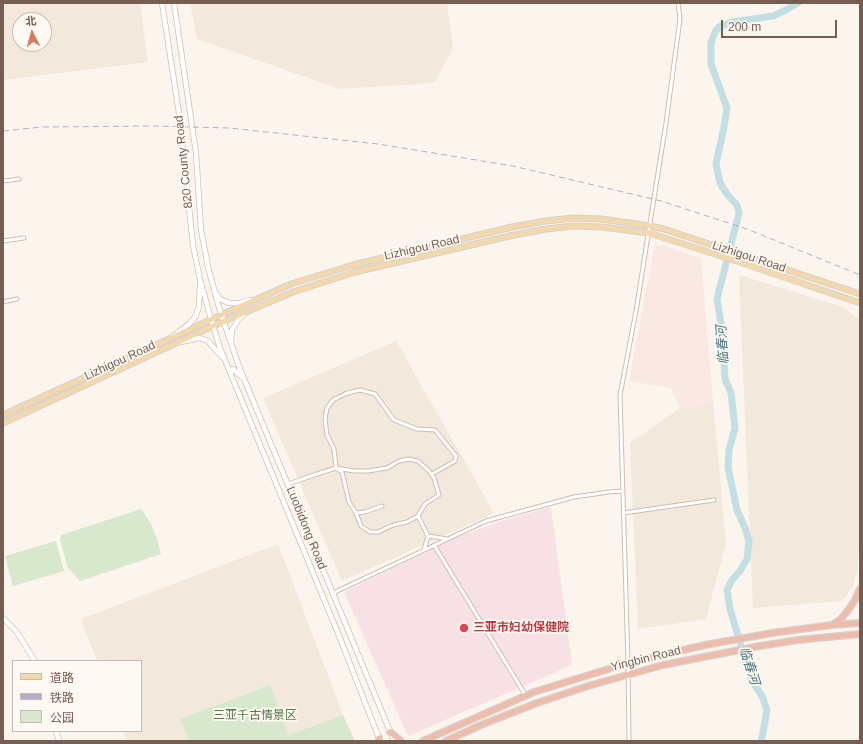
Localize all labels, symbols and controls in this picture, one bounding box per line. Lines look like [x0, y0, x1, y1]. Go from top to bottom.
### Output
north arrow [12, 12, 52, 52]
scale bar [723, 12, 839, 38]
text: 北 [25, 15, 37, 28]
text: 200 m [728, 20, 761, 34]
street label: 820 County Road [172, 115, 196, 209]
street label: Lizhigou Road [383, 232, 461, 264]
street label: Lizhigou Road [710, 238, 788, 276]
water label: 临春河 [714, 325, 732, 365]
street label: Lizhigou Road [82, 338, 158, 384]
street label: Luobidong Road [283, 484, 329, 572]
place label: 三亚市妇幼保健院 [473, 621, 569, 635]
marker: 三亚市妇幼保健院 [458, 622, 470, 634]
street label: Yingbin Road [610, 643, 682, 675]
water label: 临春河 [736, 645, 762, 687]
legend [12, 660, 142, 732]
text: 道路 [50, 671, 74, 685]
text: 铁路 [50, 691, 74, 705]
park label: 三亚千古情景区 [213, 709, 297, 723]
text: 公园 [50, 711, 74, 725]

